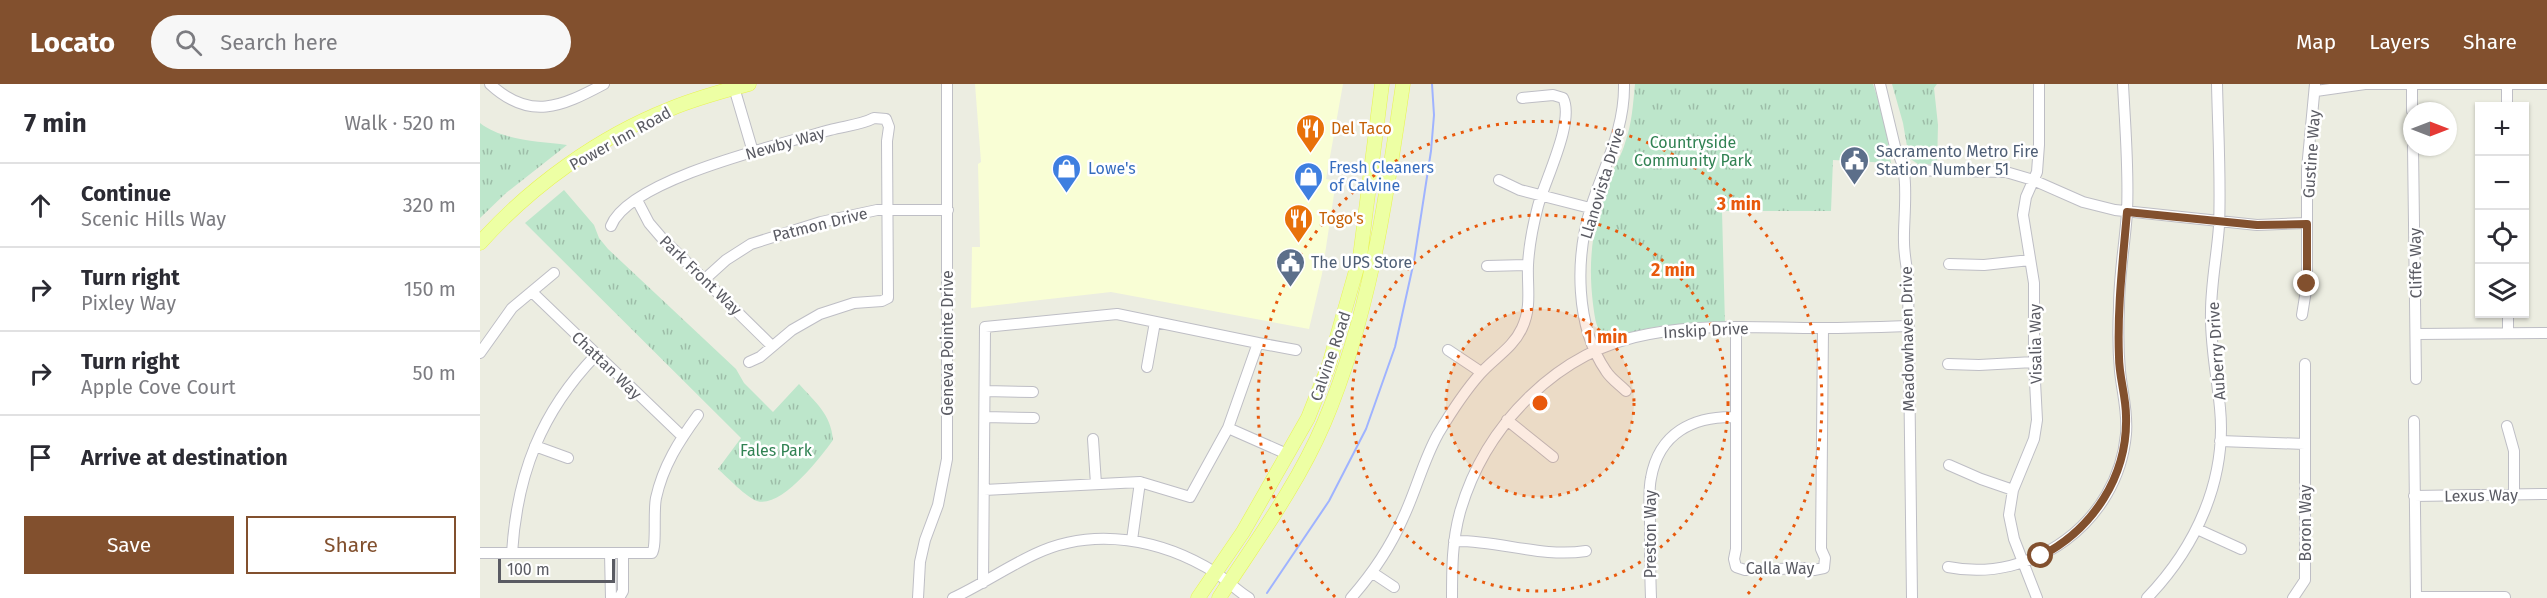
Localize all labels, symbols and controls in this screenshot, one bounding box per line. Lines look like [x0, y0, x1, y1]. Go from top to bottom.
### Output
search box [151, 15, 571, 69]
text: Locato [30, 26, 115, 59]
icon: search [172, 26, 205, 59]
text: Search here [220, 29, 338, 56]
text: Map [2296, 29, 2336, 55]
text: Layers [2369, 29, 2430, 55]
text: Share [2463, 29, 2517, 55]
north arrow [2403, 102, 2457, 156]
map controls [2475, 102, 2529, 318]
button: + [2475, 102, 2529, 156]
street label: Power Inn Road [566, 103, 674, 174]
text: 7 min [24, 108, 87, 139]
street label: Gustine Way [2299, 109, 2324, 199]
text: Walk · 520 m [345, 111, 456, 135]
restaurant icon: Del Taco [1294, 112, 1326, 154]
place label: Del Taco [1331, 119, 1392, 138]
street label: Newby Way [743, 123, 827, 164]
street label: Llanovista Drive [1576, 125, 1628, 241]
park label: Countryside Community Park [1634, 133, 1753, 170]
place label: Sacramento Metro Fire Station Number 51 [1876, 142, 2039, 179]
public building icon: Sacramento Metro Fire Station Number 51 [1839, 144, 1871, 186]
shop icon: Lowe's [1051, 152, 1083, 194]
button: − [2475, 156, 2529, 210]
place label: Fresh Cleaners of Calvine [1329, 158, 1434, 195]
place label: Lowe's [1088, 159, 1136, 178]
shop icon: Fresh Cleaners of Calvine [1292, 160, 1324, 202]
text: Continue [81, 180, 171, 207]
icon: ahead [24, 189, 57, 222]
text: 320 m [403, 193, 456, 217]
text: 3 min [1716, 193, 1761, 215]
restaurant icon: Togo's [1282, 202, 1314, 244]
street label: Patmon Drive [771, 204, 870, 245]
text: Scenic Hills Way [81, 207, 226, 231]
place label: Togo's [1319, 209, 1364, 228]
button: locate [2475, 210, 2529, 264]
street label: Cliffe Way [2405, 227, 2426, 298]
street label: Park Front Way [656, 232, 746, 319]
public building icon: The UPS Store [1274, 246, 1306, 288]
place label: The UPS Store [1311, 253, 1412, 272]
text: 2 min [1651, 259, 1695, 281]
text: Turn right [81, 264, 180, 291]
button: layers [2475, 264, 2529, 318]
street label: Meadowhaven Drive [1897, 266, 1918, 412]
street label: Geneva Pointe Drive [938, 270, 957, 416]
route end [2293, 270, 2319, 296]
icon: right [24, 273, 57, 306]
text: 150 m [404, 277, 456, 301]
text: Pixley Way [81, 291, 176, 315]
street label: Auberry Drive [2204, 301, 2229, 401]
street label: Visalia Way [2025, 303, 2046, 384]
street label: Calvine Road [1306, 309, 1355, 403]
street label: Inskip Drive [1663, 319, 1749, 342]
text: 1 min [1584, 326, 1628, 348]
street label: Chattan Way [568, 327, 646, 403]
text: Turn right [81, 348, 180, 375]
icon: right [24, 357, 57, 390]
text: 50 m [412, 361, 456, 385]
text: Apple Cove Court [81, 375, 236, 399]
centre of rings [1530, 393, 1550, 413]
icon: arrive [24, 441, 57, 474]
park label: Fales Park [740, 441, 813, 460]
text: Arrive at destination [81, 444, 288, 471]
street label: Boron Way [2296, 484, 2315, 561]
street label: Lexus Way [2444, 485, 2518, 506]
street label: Preston Way [1641, 490, 1660, 578]
button: Save [24, 516, 234, 574]
button: Share [246, 516, 456, 574]
route start [2027, 542, 2053, 568]
scale bar [498, 556, 615, 584]
street label: Calla Way [1746, 559, 1814, 578]
text: 100 m [507, 560, 550, 579]

